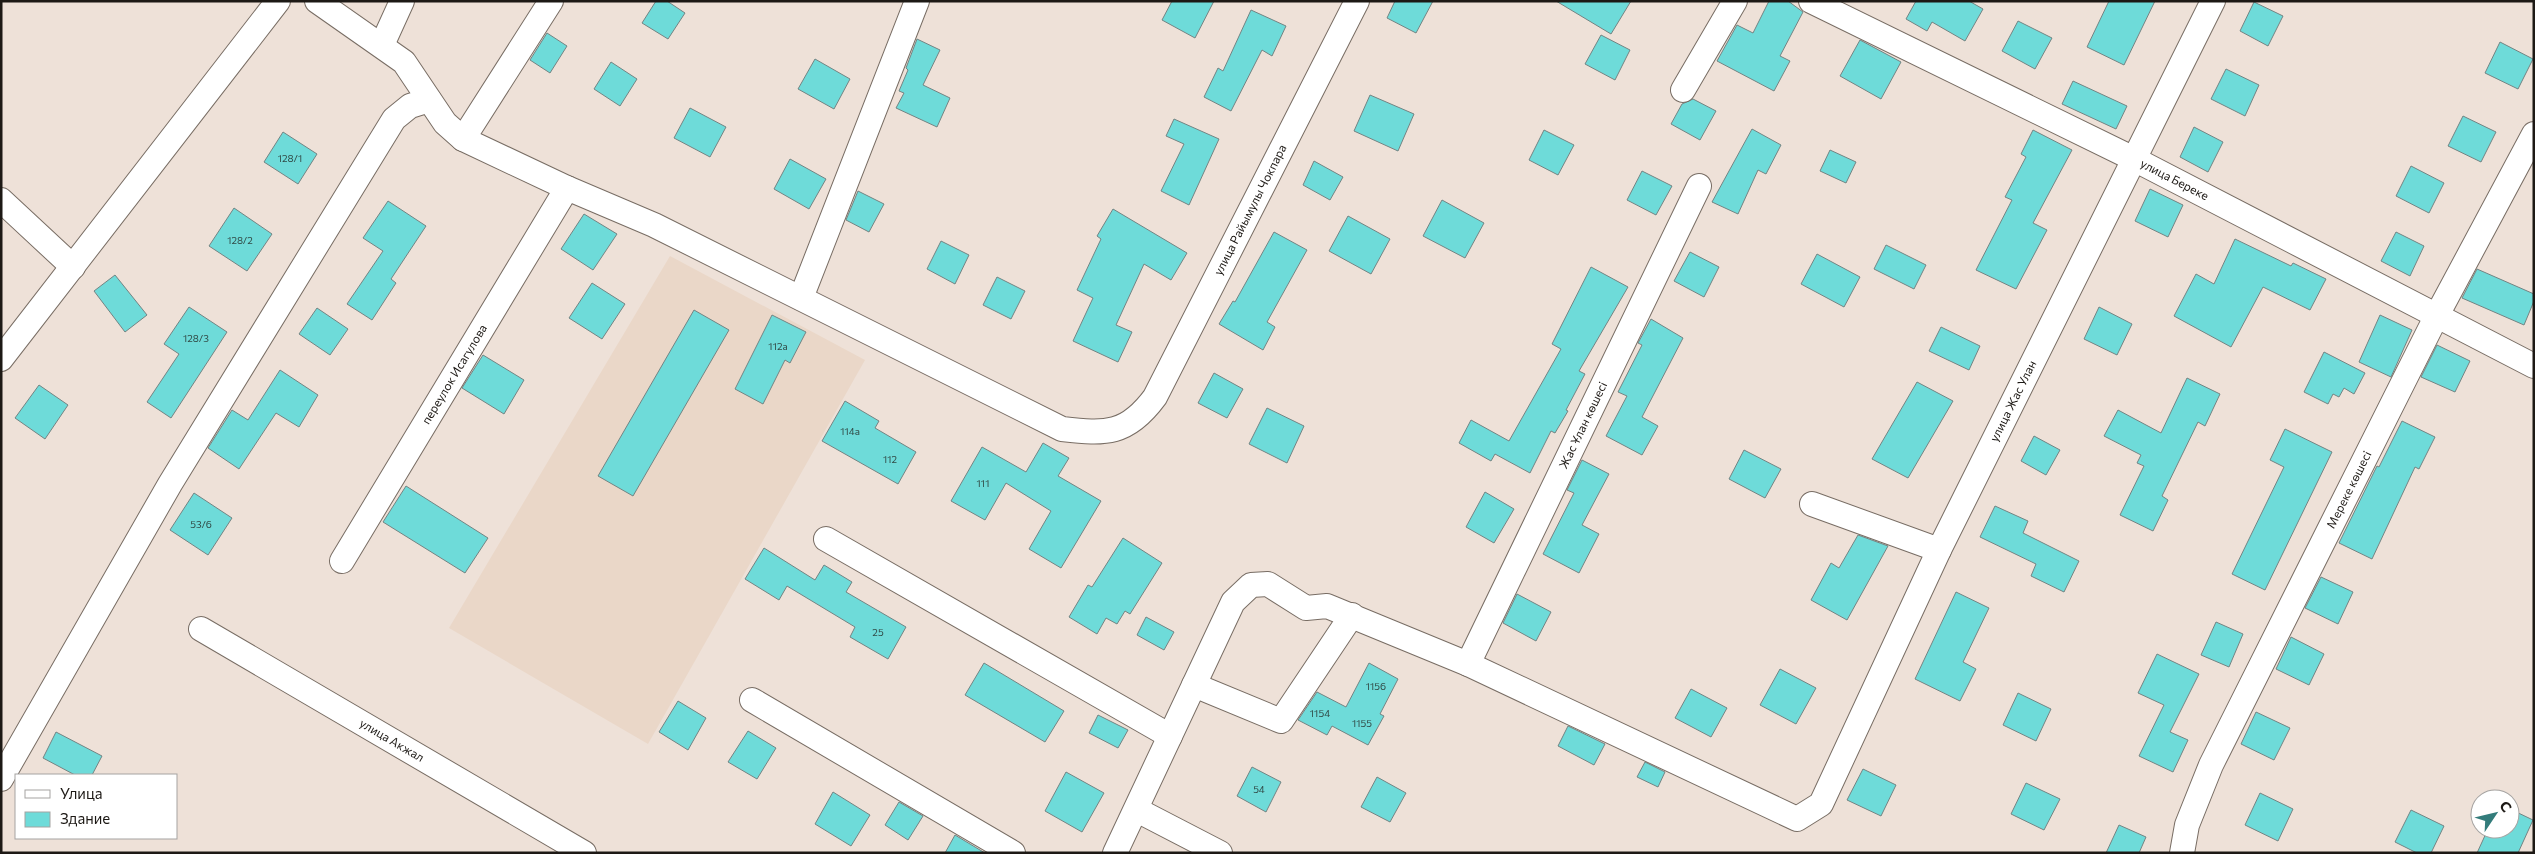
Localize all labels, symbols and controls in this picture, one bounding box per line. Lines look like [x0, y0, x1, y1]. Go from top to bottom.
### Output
street label: улица Райымулы Чокпара [1210, 142, 1289, 277]
house number: 128/1 [278, 152, 302, 164]
street label: улица Береке [2138, 156, 2211, 202]
house number: 128/2 [227, 234, 253, 246]
street label: переулок Исагулова [418, 321, 489, 426]
house number: 128/3 [183, 332, 209, 344]
house number: 112а [768, 340, 788, 352]
street label: улица Жас Улан [1986, 358, 2039, 444]
street label: Жас Ұлан көшесі [1555, 379, 1609, 471]
house number: 114а [840, 425, 860, 437]
street label: Мереке көшесі [2323, 448, 2374, 530]
house number: 112 [883, 453, 897, 465]
house number: 111 [977, 477, 989, 489]
house number: 53/6 [190, 518, 212, 530]
house number: 25 [872, 626, 884, 638]
house number: 1156 [1366, 680, 1386, 692]
house number: 1154 [1310, 707, 1330, 719]
street label: улица Акжал [357, 715, 427, 764]
house number: 1155 [1352, 717, 1372, 729]
legend [15, 774, 178, 839]
house number: 54 [1253, 783, 1265, 795]
text: Улица [60, 784, 102, 802]
north arrow [2470, 789, 2520, 839]
text: С [2496, 797, 2516, 815]
text: Здание [60, 809, 110, 827]

